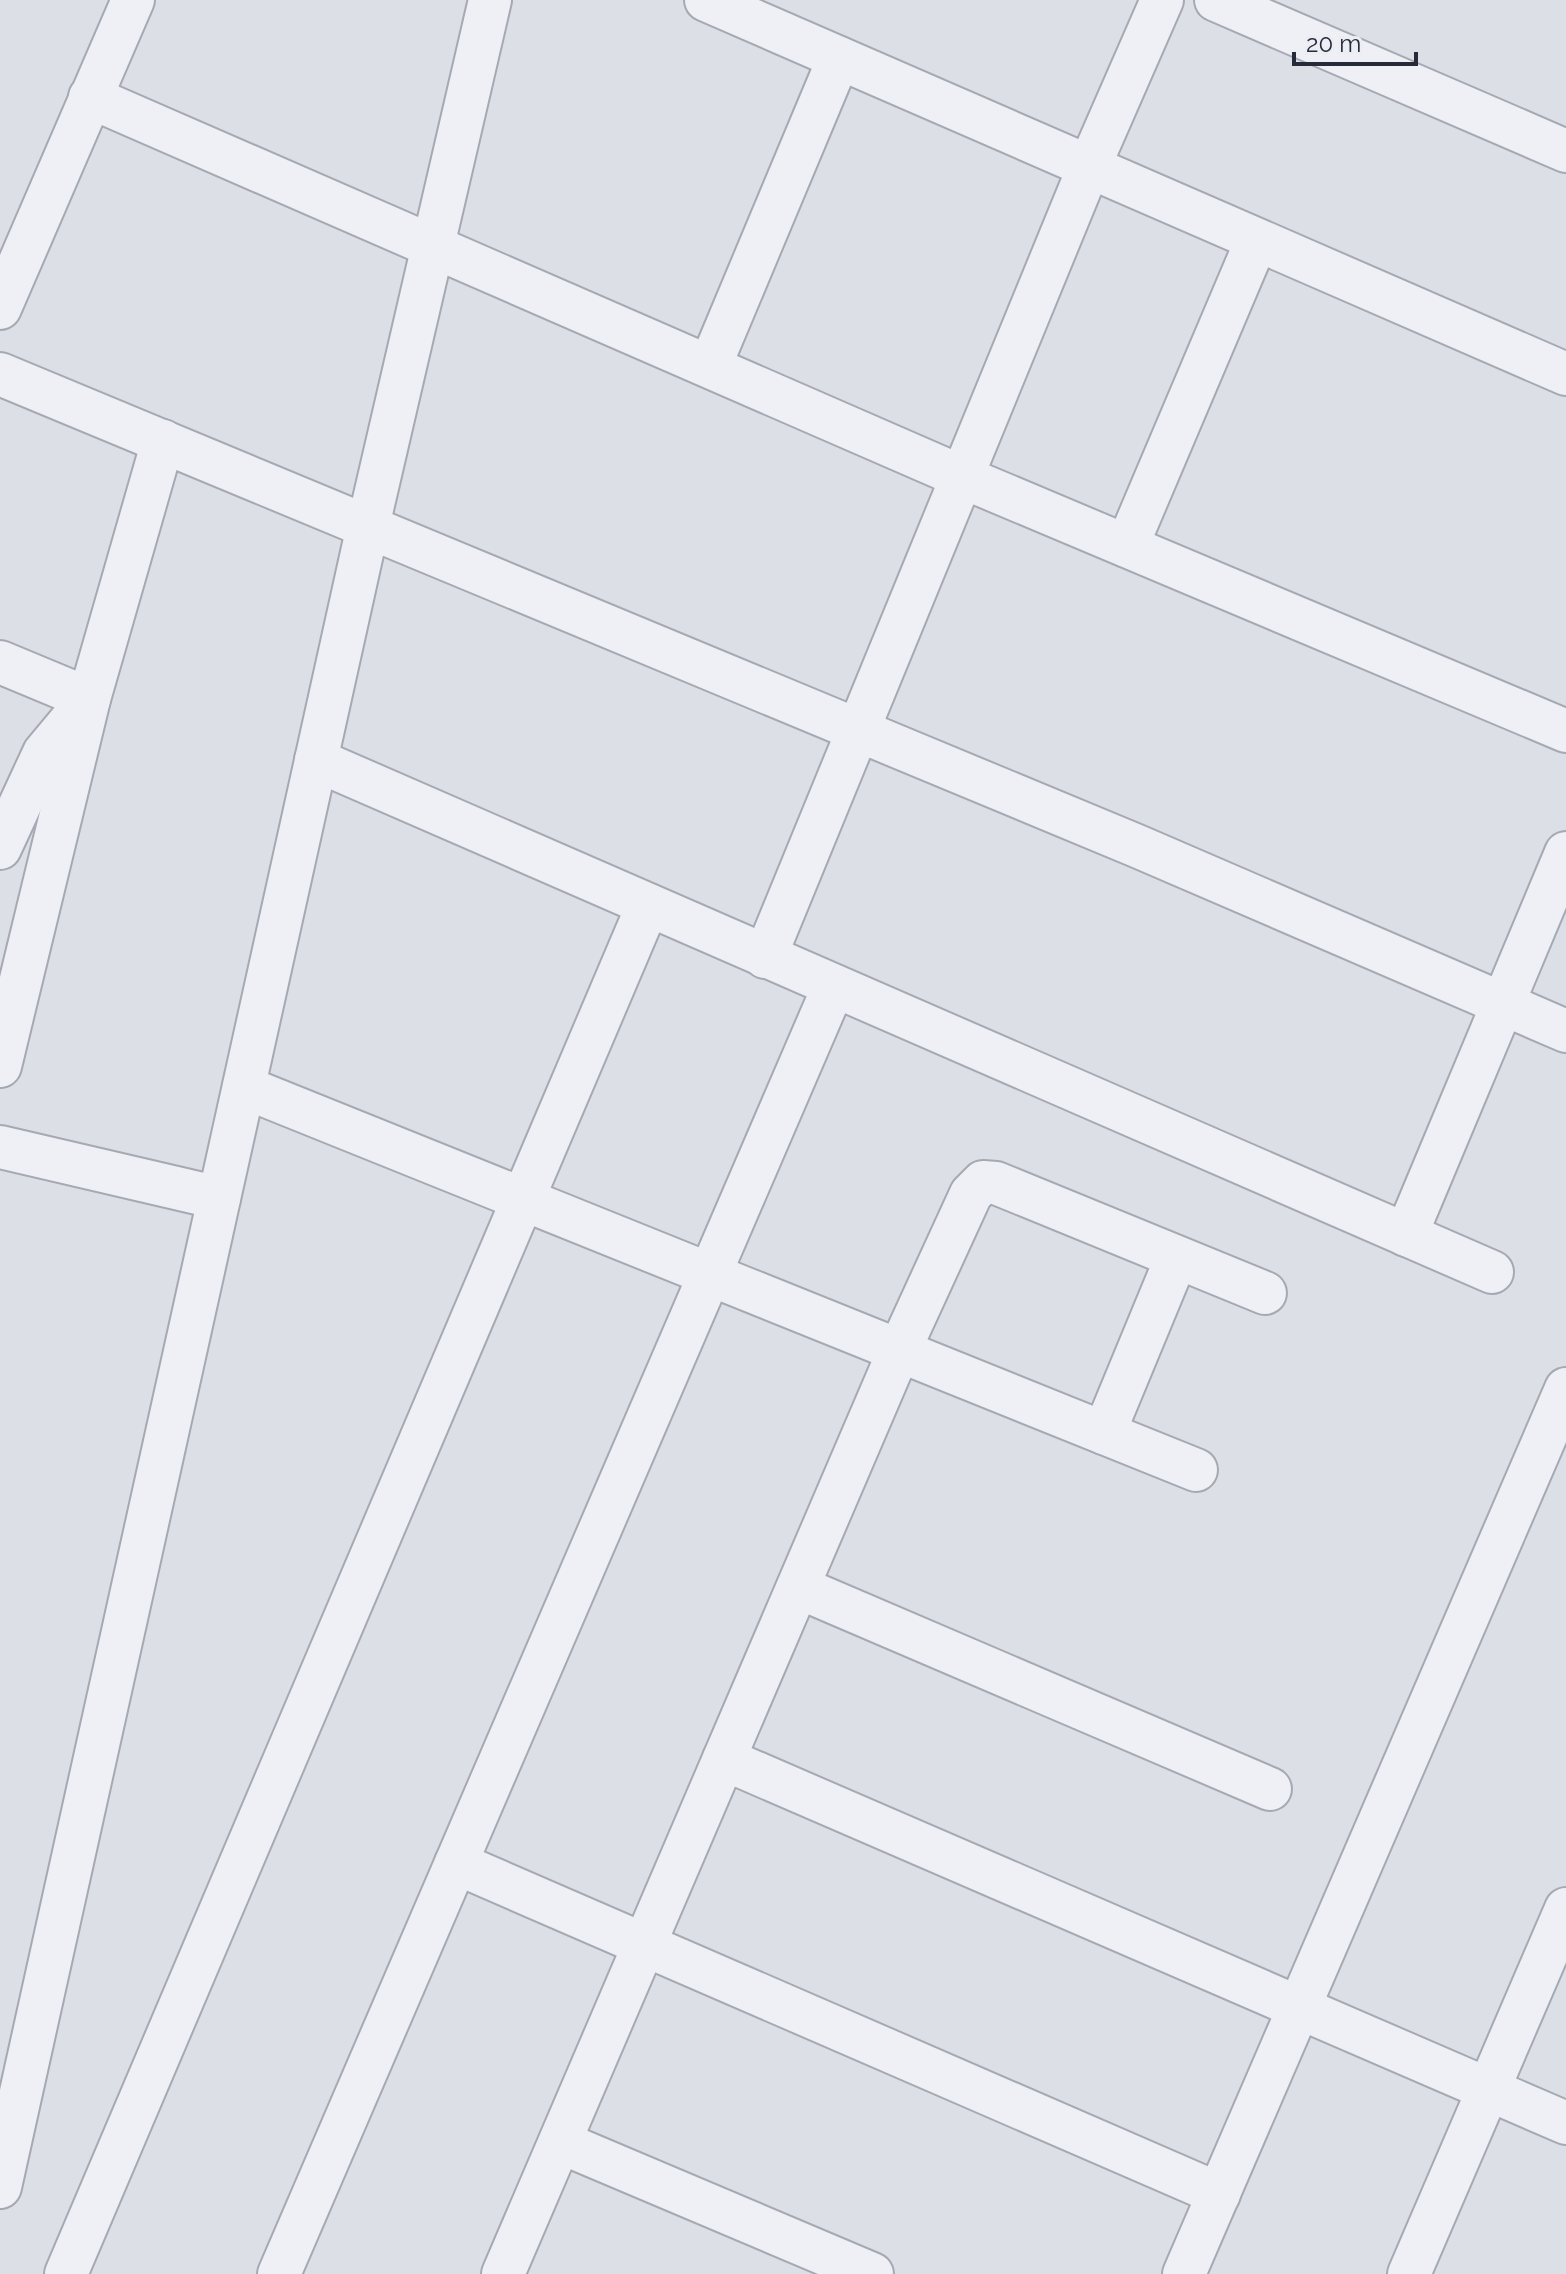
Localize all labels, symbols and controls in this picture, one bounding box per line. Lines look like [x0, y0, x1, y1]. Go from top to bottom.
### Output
scale bar [1294, 16, 1416, 66]
text: 20 m [1306, 29, 1361, 58]

